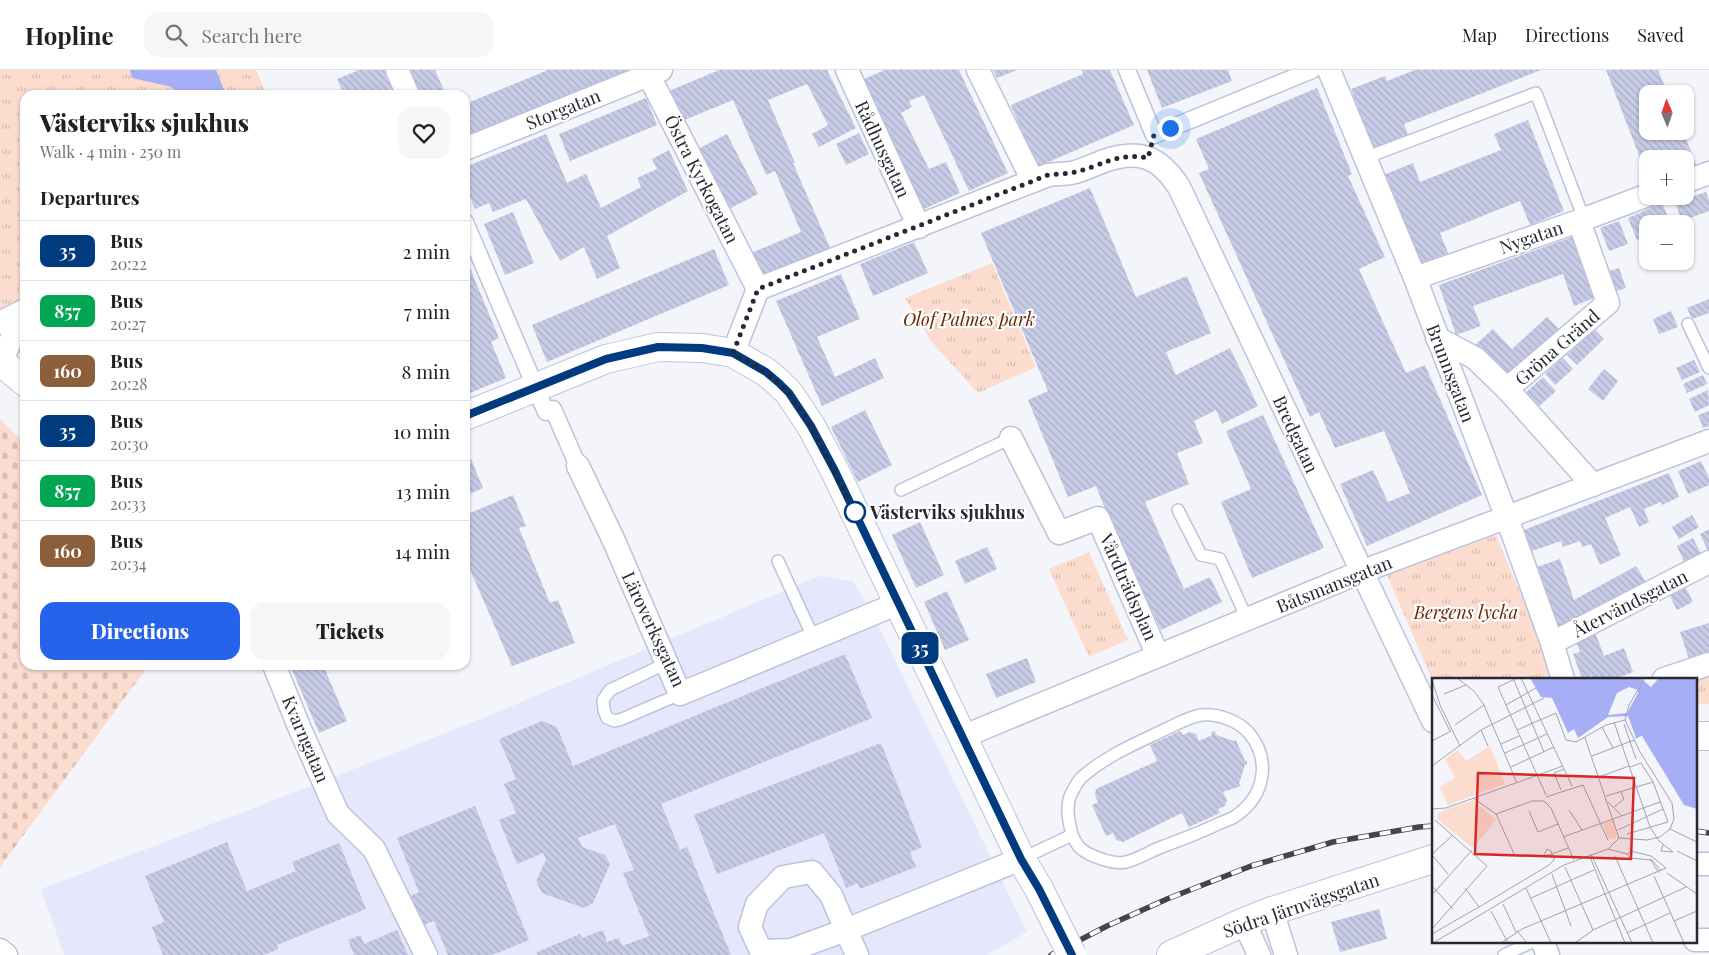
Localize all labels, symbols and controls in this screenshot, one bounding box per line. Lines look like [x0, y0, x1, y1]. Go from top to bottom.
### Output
search box [144, 12, 494, 57]
text: Hopline [25, 19, 114, 51]
icon: search [162, 21, 190, 49]
text: Search here [202, 22, 302, 48]
text: Map [1462, 23, 1497, 47]
text: Directions [1525, 23, 1609, 47]
text: Saved [1637, 23, 1684, 47]
street label: Storgatan [522, 83, 604, 135]
north arrow [1639, 85, 1694, 140]
map controls [1639, 85, 1694, 270]
street label: Rådhusgatan [850, 97, 916, 202]
text: Västerviks sjukhus [40, 106, 249, 138]
button: heart [398, 107, 450, 159]
street label: Östra Kyrkogatan [659, 111, 745, 248]
your location [1158, 116, 1183, 141]
text: Walk · 4 min · 250 m [40, 141, 181, 162]
button: + [1639, 150, 1694, 205]
text: Departures [40, 184, 140, 210]
street label: Nygatan [1496, 215, 1566, 259]
button: − [1639, 215, 1694, 270]
text: Bus [110, 227, 143, 253]
text: 2 min [402, 238, 450, 264]
text: 35 [59, 239, 76, 263]
text: 20:22 [110, 253, 147, 274]
text: Bus [110, 287, 143, 313]
text: 7 min [404, 298, 450, 324]
text: 857 [54, 299, 81, 323]
street label: Gröna Gränd [1510, 303, 1605, 390]
park label: Olof Palmes park [903, 307, 1035, 331]
text: 20:27 [110, 313, 146, 334]
street label: Brunnsgatan [1421, 320, 1481, 426]
text: Bus [110, 347, 143, 373]
text: 8 min [402, 358, 450, 384]
text: 160 [53, 359, 82, 383]
text: 20:28 [110, 373, 148, 394]
street label: Bredgatan [1268, 391, 1324, 477]
text: Bus [110, 407, 143, 433]
text: 10 min [393, 418, 450, 444]
text: 35 [59, 419, 76, 443]
text: 20:30 [110, 433, 148, 454]
text: Bus [110, 467, 143, 493]
text: 13 min [396, 478, 450, 504]
text: 857 [54, 479, 81, 503]
text: 20:33 [110, 493, 146, 514]
place label: Västerviks sjukhus [869, 500, 1025, 524]
marker: Västerviks sjukhus [844, 501, 866, 523]
text: Bus [110, 527, 143, 553]
street label: Vårdträdsplan [1094, 529, 1163, 644]
text: 14 min [395, 538, 450, 564]
text: 160 [53, 539, 82, 563]
street label: Båtsmansgatan [1273, 550, 1396, 618]
text: 20:34 [110, 553, 147, 574]
street label: Återvändsgatan [1567, 564, 1692, 643]
street label: Läroverksgatan [617, 567, 691, 691]
park label: Bergens lycka [1413, 600, 1518, 624]
button: Directions [40, 602, 240, 660]
button: Tickets [250, 602, 450, 660]
line badge: 35 [898, 632, 942, 664]
text: 35 [911, 636, 929, 660]
inset map [1432, 678, 1696, 942]
street label: Kvarngatan [277, 692, 335, 786]
street label: Södra Järnvägsgatan [1220, 867, 1383, 943]

